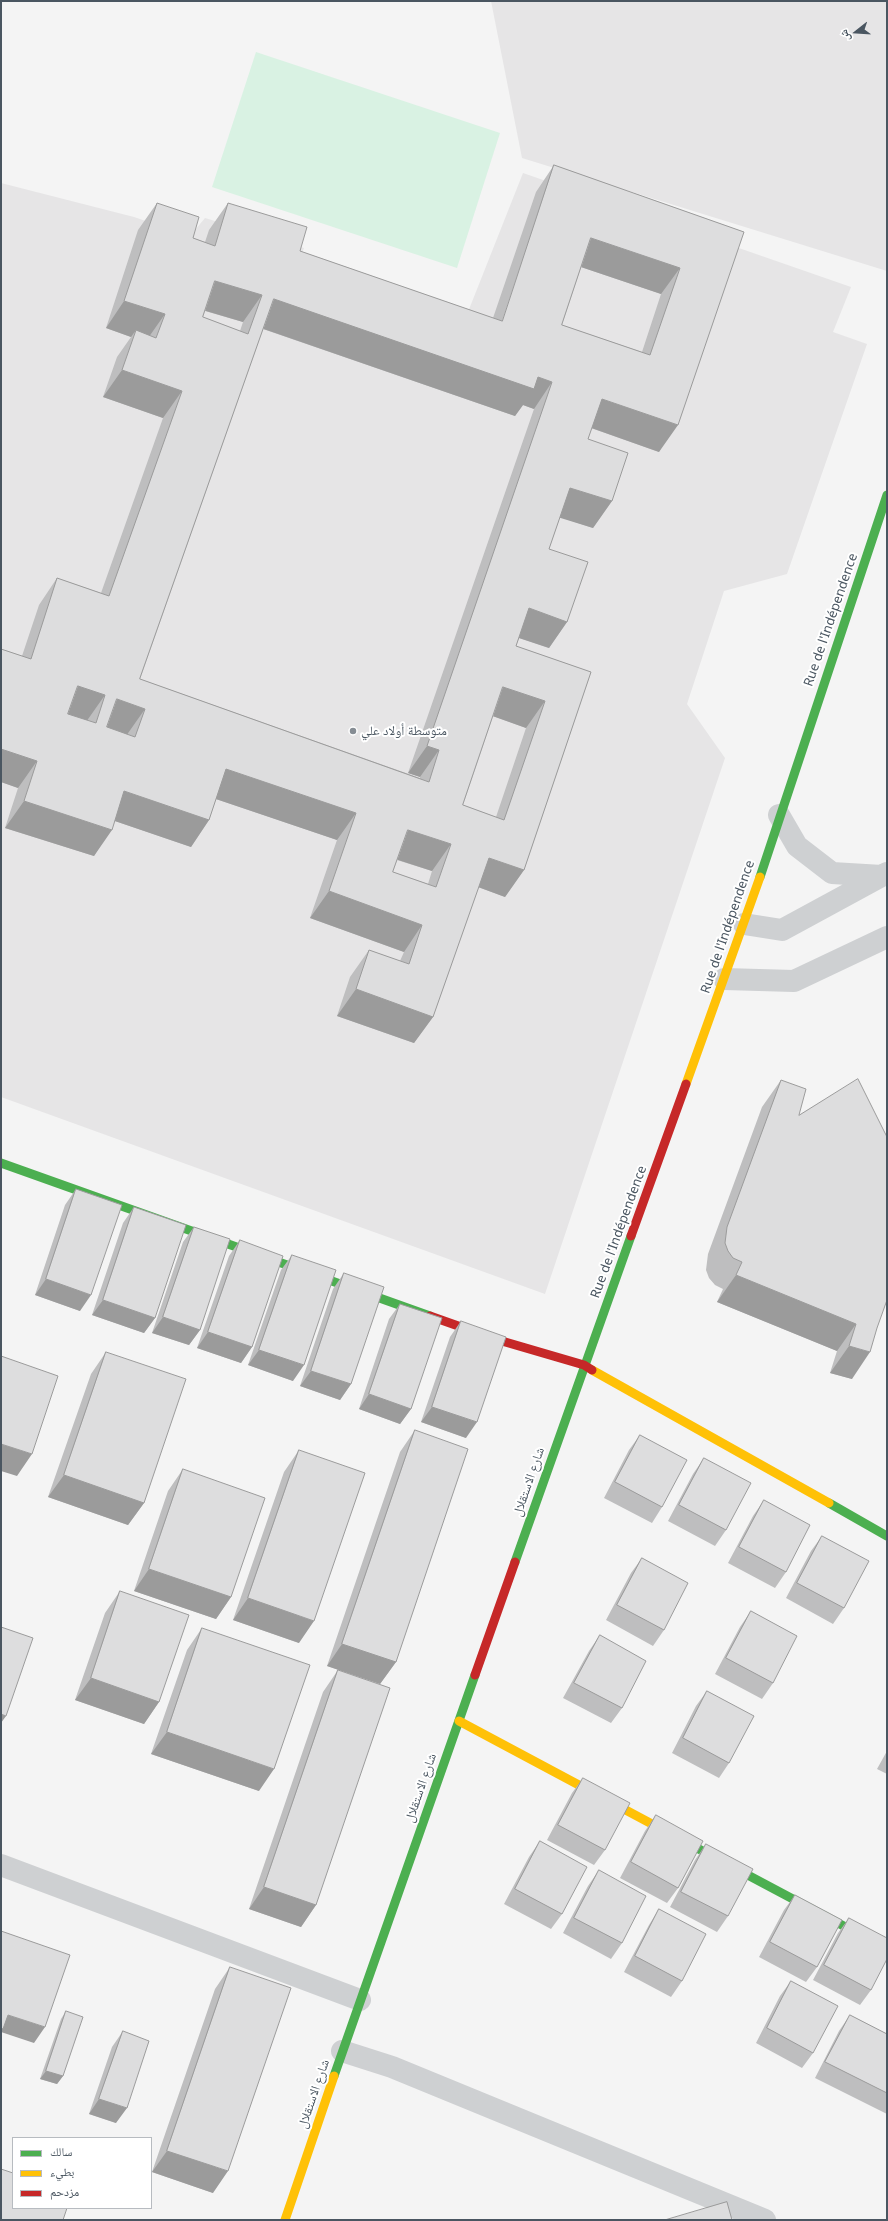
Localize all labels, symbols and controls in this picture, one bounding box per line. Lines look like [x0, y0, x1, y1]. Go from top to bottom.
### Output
north arrow [836, 12, 876, 52]
text: ش [835, 28, 853, 43]
street label: Rue de l'Indépendence [801, 551, 861, 689]
place label: متوسطة أولاد علي [361, 723, 447, 739]
marker: متوسطة أولاد علي [348, 726, 358, 736]
street label: Rue de l'Indépendence [698, 858, 758, 996]
street label: Rue de l'Indépendence [588, 1164, 650, 1300]
street label: شارع الاستقلال [510, 1445, 548, 1519]
street label: شارع الاستقلال [402, 1751, 440, 1825]
street label: شارع الاستقلال [295, 2057, 333, 2131]
legend [12, 2137, 152, 2209]
text: سالك [50, 2143, 72, 2160]
text: بطيء [50, 2163, 74, 2180]
text: مزدحم [50, 2183, 79, 2200]

